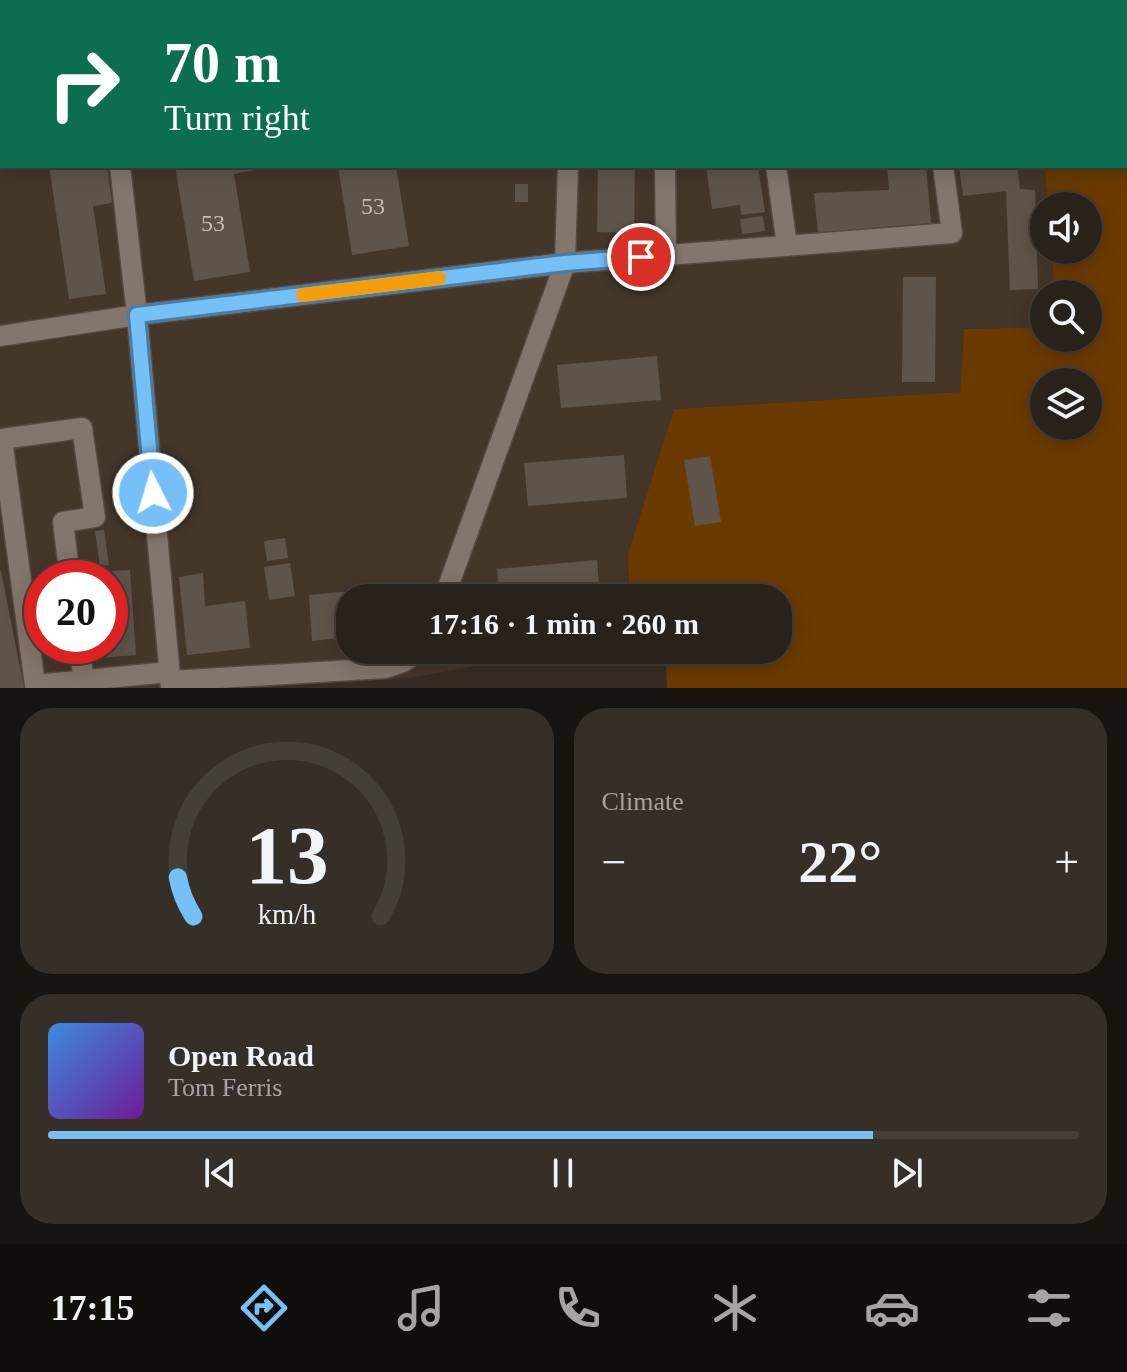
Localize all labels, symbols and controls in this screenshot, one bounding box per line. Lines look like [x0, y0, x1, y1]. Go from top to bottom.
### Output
icon: right [32, 32, 136, 136]
text: 70 m [164, 32, 281, 94]
text: Turn right [164, 98, 310, 138]
map controls [1030, 192, 1102, 440]
button: sound [1030, 192, 1102, 264]
house number: 53 [361, 193, 385, 219]
house number: 53 [201, 210, 225, 236]
pin [607, 223, 675, 291]
icon: arrive [619, 235, 663, 279]
button: search [1030, 280, 1102, 352]
button: layers [1030, 368, 1102, 440]
position arrow [111, 451, 195, 535]
speed limit sign: 20 [24, 560, 128, 664]
text: 17:16 · 1 min · 260 m [429, 607, 699, 640]
text: Climate [602, 787, 684, 816]
text: 13 [245, 809, 328, 901]
text: 22° [798, 829, 882, 895]
text: − [602, 838, 626, 887]
text: + [1054, 838, 1079, 887]
text: km/h [257, 899, 316, 930]
text: Open Road [168, 1039, 314, 1072]
text: Tom Ferris [168, 1073, 282, 1102]
icon: previous [198, 1151, 242, 1195]
icon: pause [541, 1151, 585, 1195]
icon: next [885, 1151, 929, 1195]
icon: directions [236, 1280, 292, 1336]
icon: music [393, 1280, 449, 1336]
icon: phone [550, 1280, 606, 1336]
icon: climate [707, 1280, 763, 1336]
icon: car [864, 1280, 920, 1336]
icon: filters [1021, 1280, 1077, 1336]
text: 17:15 [51, 1288, 135, 1328]

